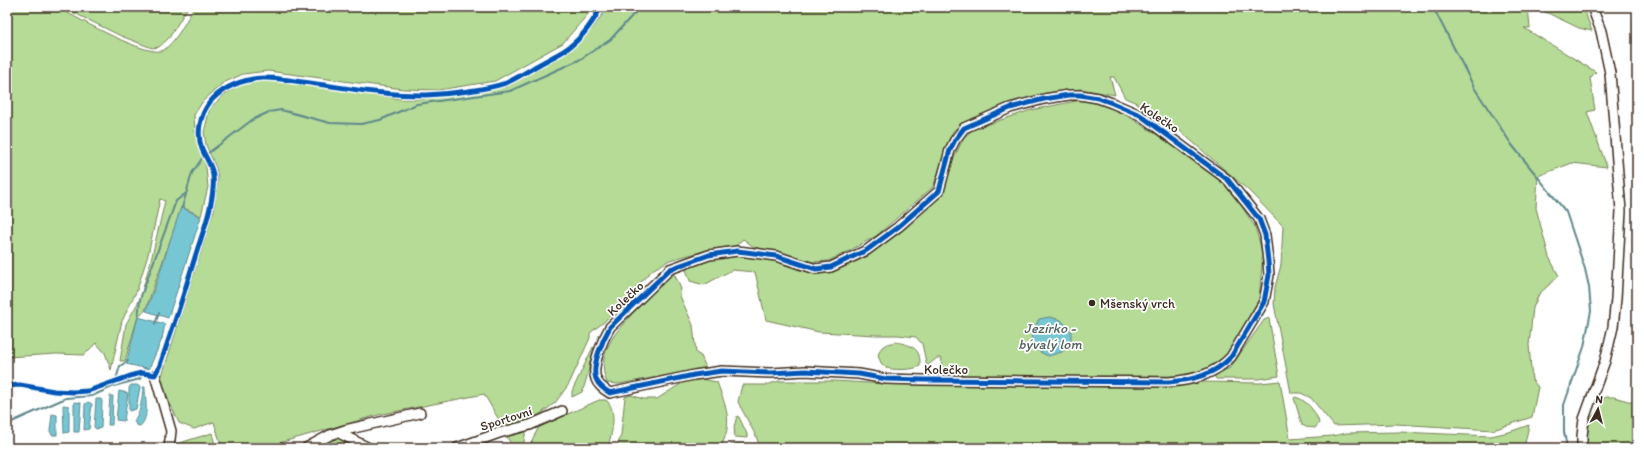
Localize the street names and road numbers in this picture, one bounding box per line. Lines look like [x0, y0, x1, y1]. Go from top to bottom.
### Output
street label: Kolečko [1137, 99, 1183, 136]
street label: Kolečko [604, 278, 647, 319]
street label: Kolečko [924, 362, 968, 377]
street label: Sportovní [478, 403, 535, 434]

